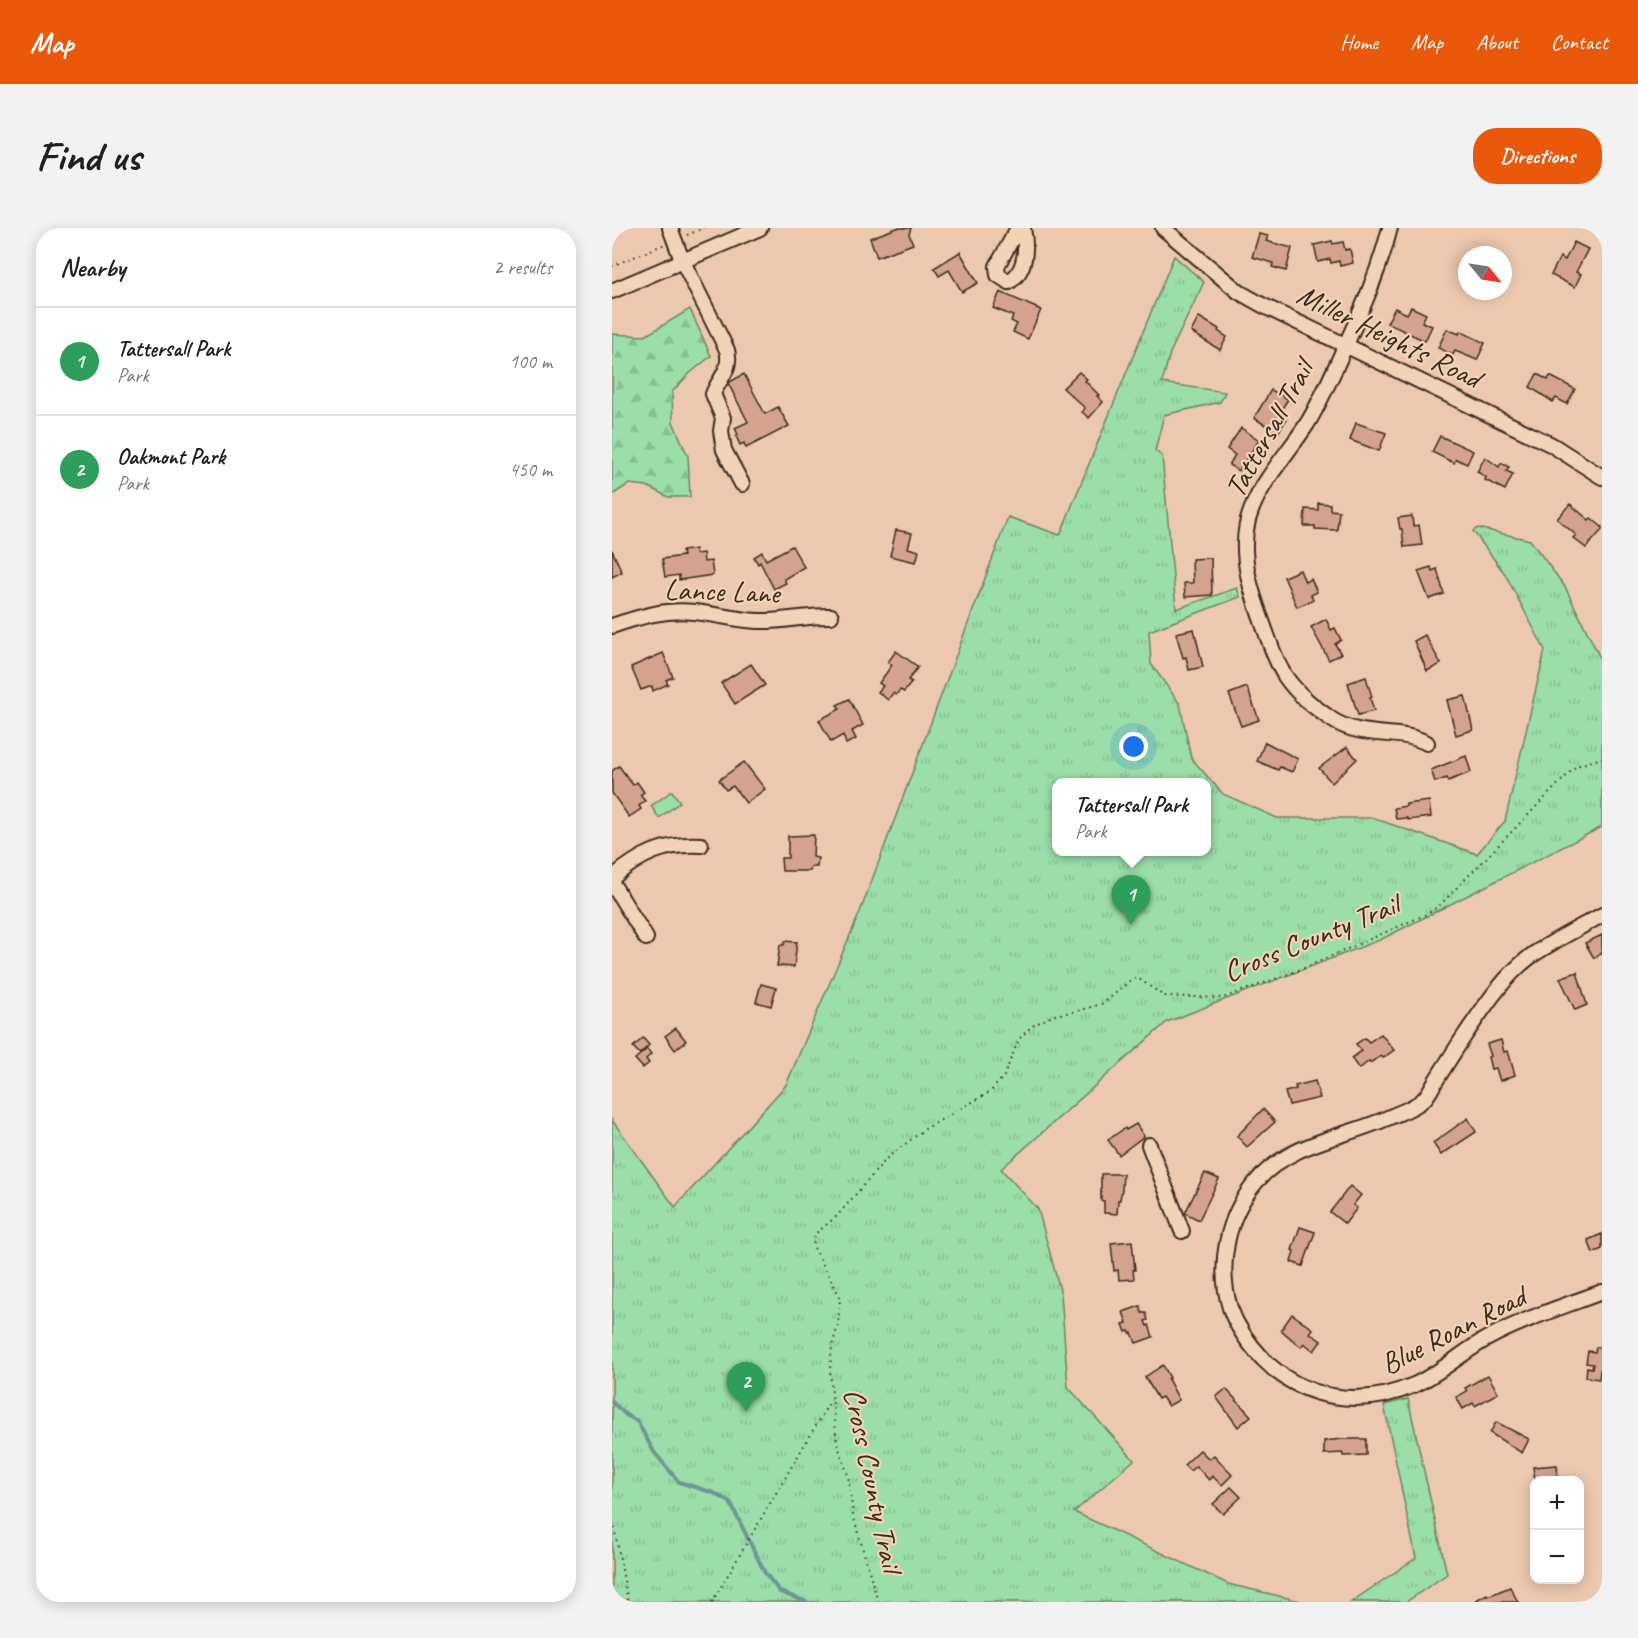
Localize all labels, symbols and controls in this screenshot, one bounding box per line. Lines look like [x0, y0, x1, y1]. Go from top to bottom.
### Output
text: Map [30, 25, 73, 60]
text: Home [1340, 29, 1378, 55]
text: Map [1411, 29, 1443, 55]
text: About [1476, 29, 1518, 55]
text: Contact [1551, 29, 1608, 55]
button: Directions [1473, 128, 1602, 184]
text: Find us [36, 130, 141, 183]
north arrow [1458, 246, 1512, 300]
text: Nearby [60, 251, 125, 284]
text: 2 results [493, 255, 552, 280]
street label: Miller Heights Road [1291, 275, 1491, 399]
text: Tattersall Park [117, 335, 230, 363]
text: 1 [75, 349, 84, 374]
text: 100 m [509, 349, 552, 374]
street label: Tattersall Trail [1216, 350, 1324, 504]
text: Park [117, 363, 149, 388]
text: Oakmont Park [117, 443, 225, 471]
text: 2 [75, 457, 84, 482]
text: 450 m [509, 457, 552, 482]
text: Park [117, 471, 149, 496]
street label: Lance Lane [664, 570, 783, 612]
your location [1119, 732, 1148, 761]
popup [1052, 778, 1211, 856]
text: Tattersall Park [1075, 791, 1188, 819]
text: Park [1075, 819, 1107, 844]
pin: 1 [1112, 876, 1150, 925]
street label: Cross County Trail [1218, 884, 1409, 990]
street label: Blue Roan Road [1374, 1275, 1536, 1383]
pin: 2 [726, 1362, 766, 1412]
street label: Cross County Trail [835, 1385, 912, 1580]
map controls [1530, 1476, 1584, 1584]
button: + [1530, 1476, 1584, 1530]
button: − [1530, 1530, 1584, 1584]

